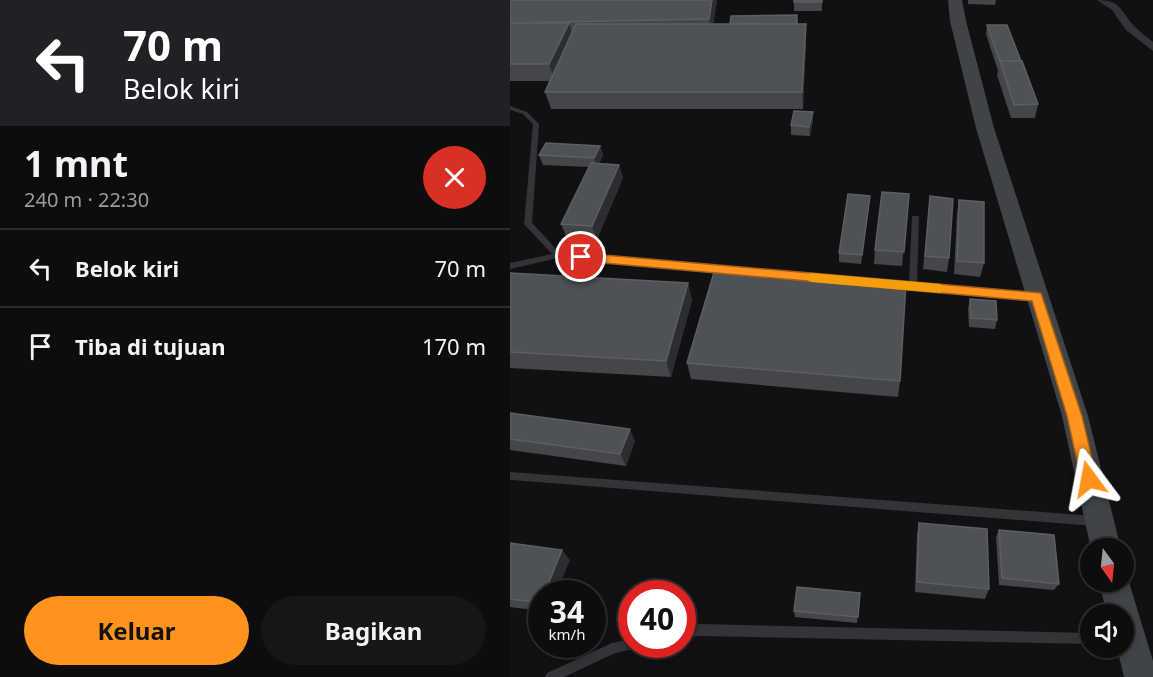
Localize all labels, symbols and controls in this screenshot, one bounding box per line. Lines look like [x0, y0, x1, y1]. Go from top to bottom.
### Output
text: 70 m [123, 16, 223, 73]
icon: left [24, 24, 102, 102]
text: Belok kiri [123, 70, 240, 107]
text: 1 mnt [24, 139, 128, 188]
button: close [423, 146, 486, 209]
text: 240 m · 22:30 [24, 186, 149, 213]
pin [555, 231, 606, 282]
icon: arrive [564, 240, 597, 273]
icon: left [24, 252, 57, 285]
text: Belok kiri [75, 253, 179, 283]
text: 70 m [435, 253, 486, 283]
icon: arrive [24, 330, 57, 363]
text: Tiba di tujuan [75, 331, 225, 361]
text: 170 m [422, 331, 486, 361]
position arrow [1057, 447, 1121, 511]
north arrow [1080, 538, 1134, 592]
map controls [1080, 538, 1134, 658]
speed limit sign: 40 [618, 580, 696, 658]
text: 34 [550, 591, 584, 632]
button: Keluar [24, 596, 249, 665]
button: Bagikan [261, 596, 486, 665]
button: sound [1080, 604, 1134, 658]
text: km/h [549, 624, 585, 644]

